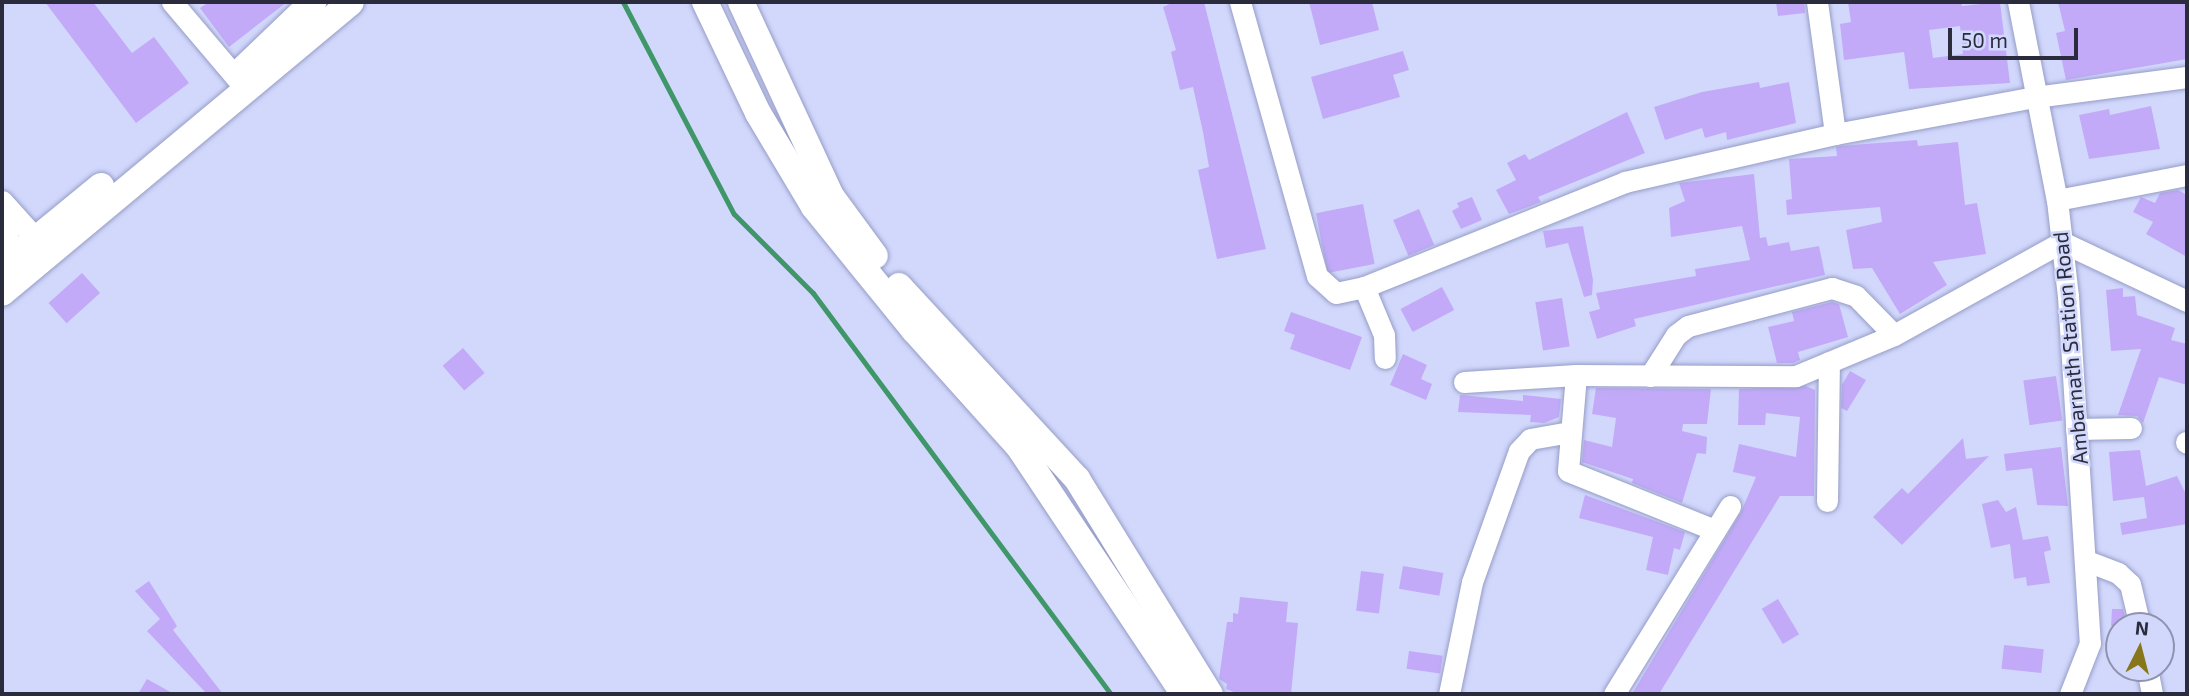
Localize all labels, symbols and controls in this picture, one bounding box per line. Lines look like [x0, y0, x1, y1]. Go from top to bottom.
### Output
scale bar [1951, 14, 2080, 58]
text: 50 m [1961, 27, 2008, 52]
street label: Ambarnath Station Road [2047, 231, 2093, 465]
north arrow [2105, 612, 2175, 682]
text: N [2134, 615, 2150, 640]

